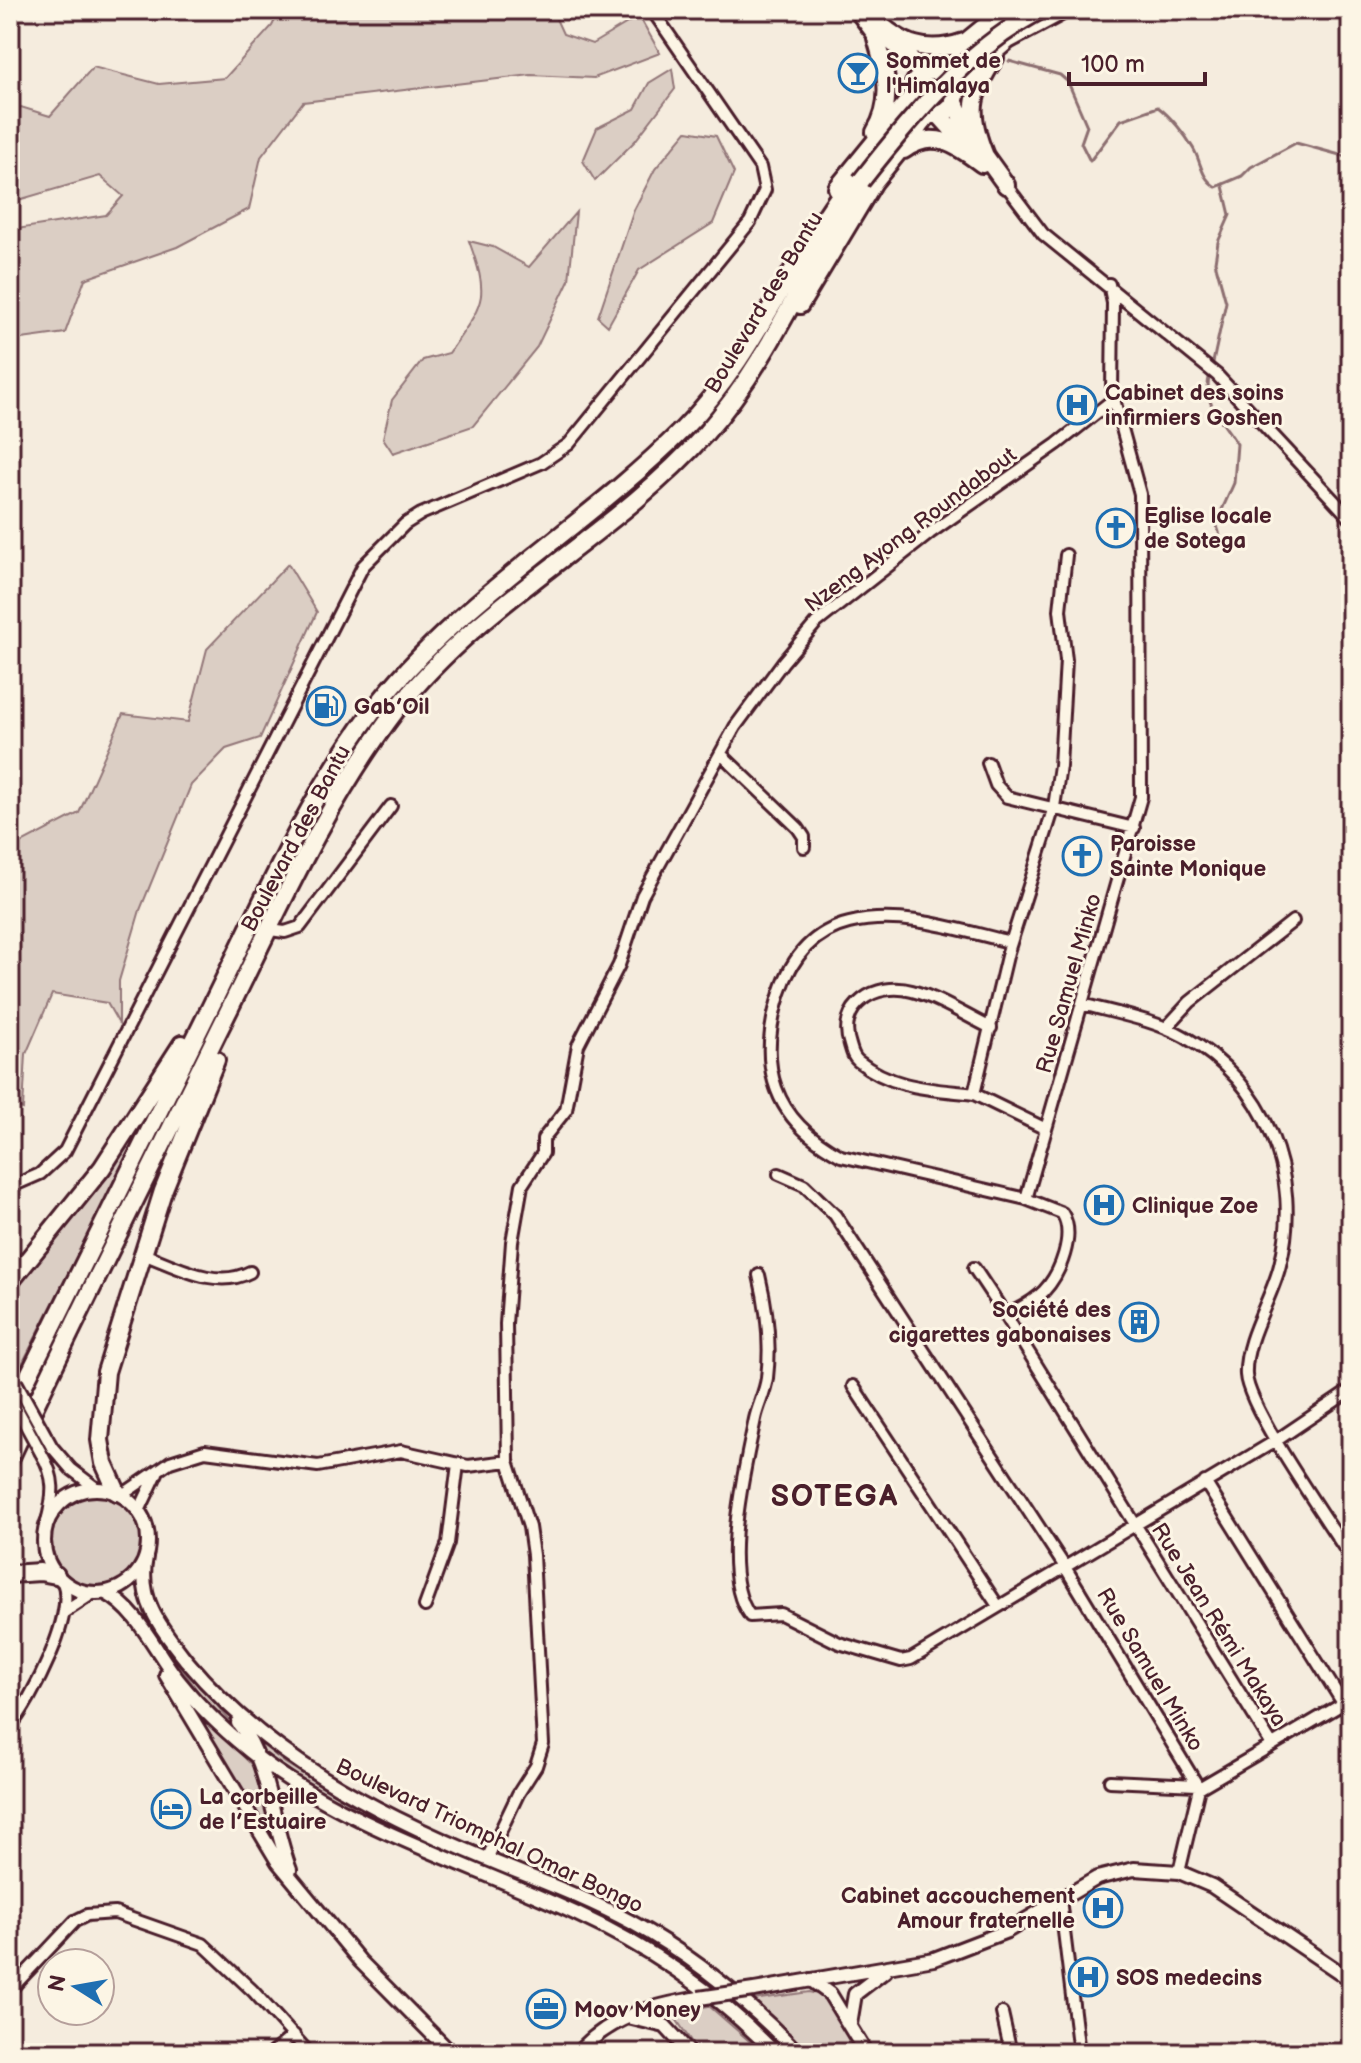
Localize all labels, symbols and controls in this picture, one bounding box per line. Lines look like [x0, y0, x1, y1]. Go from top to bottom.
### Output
scale bar [1069, 36, 1205, 86]
place label: Sommet de l'Himalaya [886, 48, 1001, 100]
text: 100 m [1081, 50, 1145, 79]
bar icon: Sommet de l'Himalaya [837, 52, 879, 94]
street label: Boulevard des Bantu [699, 207, 829, 399]
place label: Cabinet des soins infirmiers Goshen [1105, 380, 1284, 432]
hospital icon: Cabinet des soins infirmiers Goshen [1056, 384, 1098, 426]
street label: Nzeng Ayong Roundabout [800, 442, 1022, 619]
place label: Eglise locale de Sotega [1144, 503, 1272, 555]
church icon: Eglise locale de Sotega [1095, 507, 1137, 549]
fuel station icon: Gab’Oil [305, 685, 347, 727]
place label: Gab’Oil [354, 694, 430, 721]
street label: Boulevard des Bantu [236, 741, 357, 937]
place label: Paroisse Sainte Monique [1110, 831, 1266, 883]
church icon: Paroisse Sainte Monique [1061, 835, 1103, 877]
street label: Rue Samuel Minko [1031, 890, 1108, 1076]
hospital icon: Clinique Zoe [1083, 1184, 1125, 1226]
place label: Clinique Zoe [1132, 1193, 1258, 1220]
place label: Société des cigarettes gabonaises [889, 1297, 1111, 1349]
building icon: Société des cigarettes gabonaises [1118, 1301, 1160, 1343]
district label: SOTEGA [771, 1479, 899, 1515]
street label: Rue Jean Rémi Makaya [1145, 1518, 1292, 1732]
street label: Rue Samuel Minko [1090, 1583, 1209, 1756]
street label: Boulevard Triomphal Omar Bongo [331, 1753, 647, 1920]
place label: La corbeille de l’Estuaire [199, 1784, 326, 1836]
hotel icon: La corbeille de l’Estuaire [150, 1788, 192, 1830]
place label: Cabinet accouchement Amour fraternelle [841, 1883, 1076, 1935]
hospital icon: Cabinet accouchement Amour fraternelle [1082, 1887, 1124, 1929]
north arrow [36, 1947, 116, 2027]
hospital icon: SOS medecins [1067, 1956, 1109, 1998]
place label: SOS medecins [1116, 1965, 1262, 1992]
text: N [43, 1973, 73, 1994]
office icon: Moov Money [525, 1988, 567, 2030]
place label: Moov Money [574, 1997, 701, 2024]

